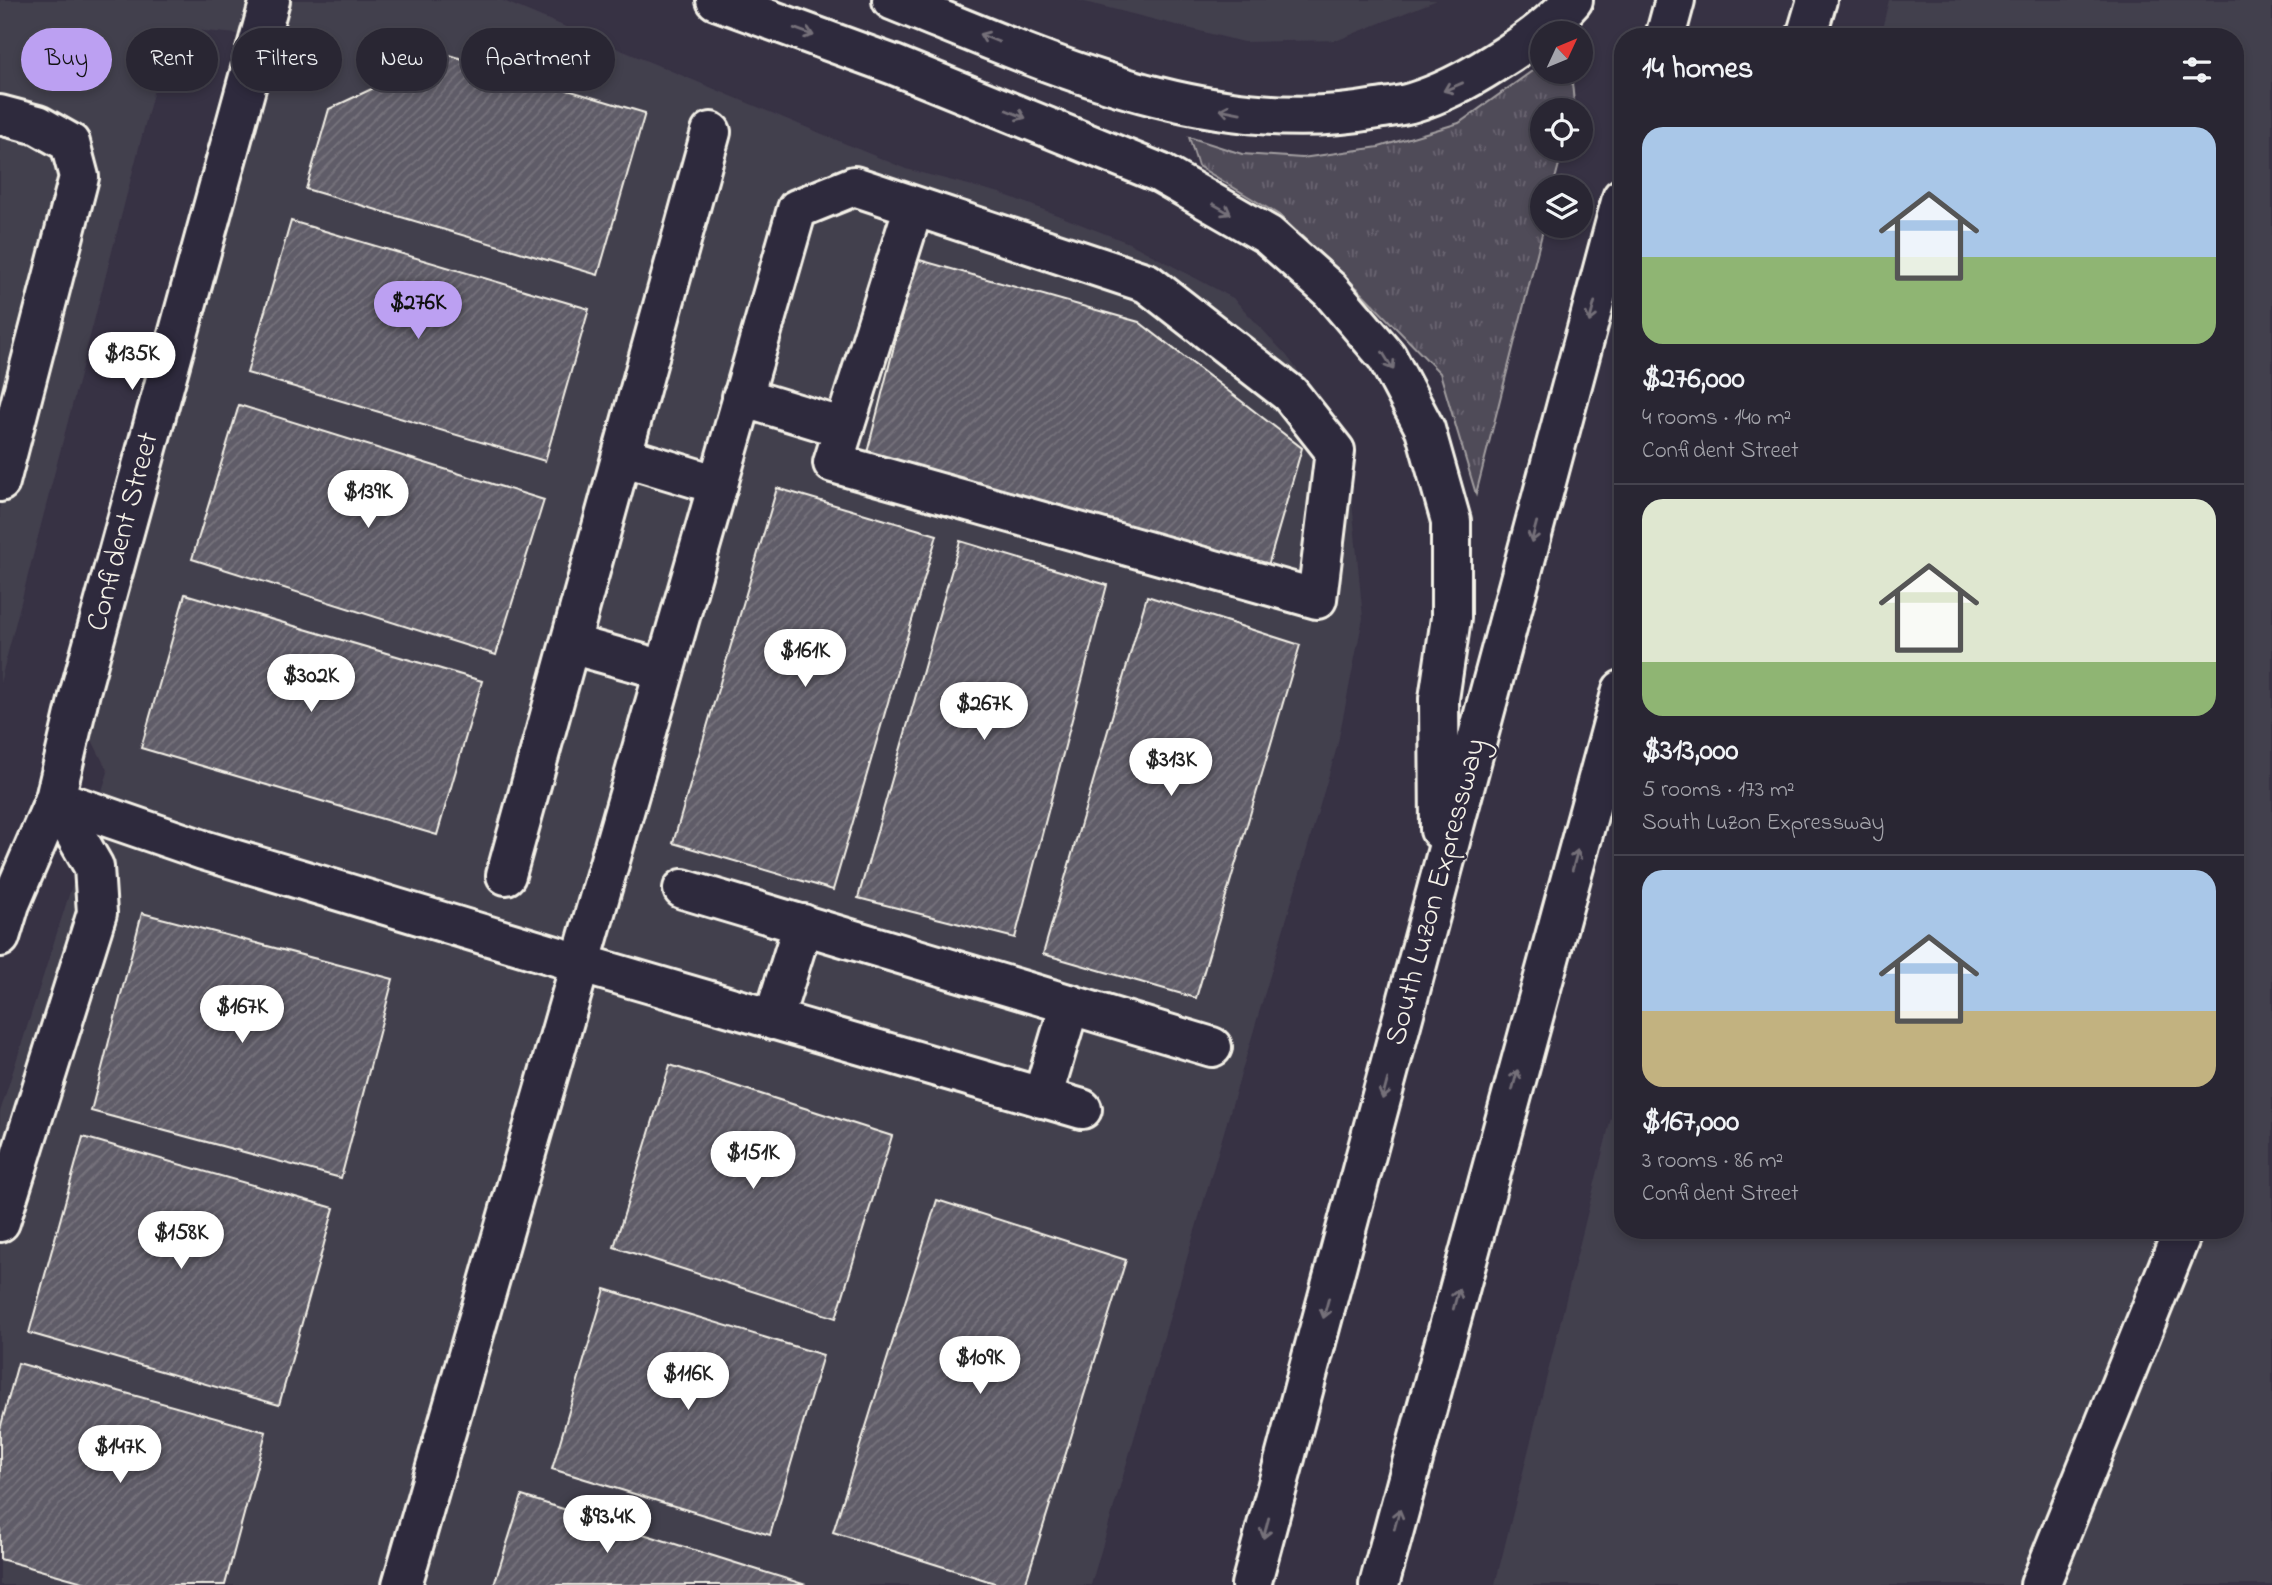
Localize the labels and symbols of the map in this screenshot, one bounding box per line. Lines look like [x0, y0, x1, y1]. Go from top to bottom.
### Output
north arrow [1530, 21, 1592, 84]
one-way arrow [792, 26, 814, 39]
one-way arrow [979, 31, 1000, 44]
one-way arrow [1442, 81, 1464, 94]
one-way arrow [1219, 104, 1242, 117]
one-way arrow [1004, 109, 1026, 122]
one-way arrow [1211, 203, 1232, 216]
pin: $276K [369, 282, 467, 341]
one-way arrow [1585, 300, 1598, 323]
pin: $135K [83, 332, 181, 392]
one-way arrow [1381, 351, 1395, 371]
street label: Confident Street [76, 428, 172, 636]
pin: $139K [319, 470, 417, 530]
one-way arrow [1526, 520, 1539, 542]
pin: $161K [756, 630, 854, 689]
pin: $302K [262, 654, 360, 714]
pin: $267K [935, 682, 1033, 742]
street label: South Luzon Expressway [1375, 734, 1499, 1050]
pin: $313K [1122, 738, 1220, 798]
one-way arrow [1569, 849, 1582, 871]
pin: $167K [193, 986, 291, 1045]
one-way arrow [1510, 1069, 1523, 1091]
one-way arrow [1378, 1077, 1391, 1100]
pin: $151K [704, 1132, 802, 1191]
pin: $158K [132, 1212, 230, 1271]
one-way arrow [1450, 1289, 1463, 1311]
one-way arrow [1318, 1297, 1331, 1319]
pin: $109K [931, 1336, 1029, 1396]
pin: $116K [639, 1352, 737, 1412]
pin: $147K [71, 1426, 169, 1485]
pin: $93.4K [550, 1496, 664, 1555]
one-way arrow [1391, 1508, 1404, 1531]
one-way arrow [1259, 1517, 1272, 1539]

